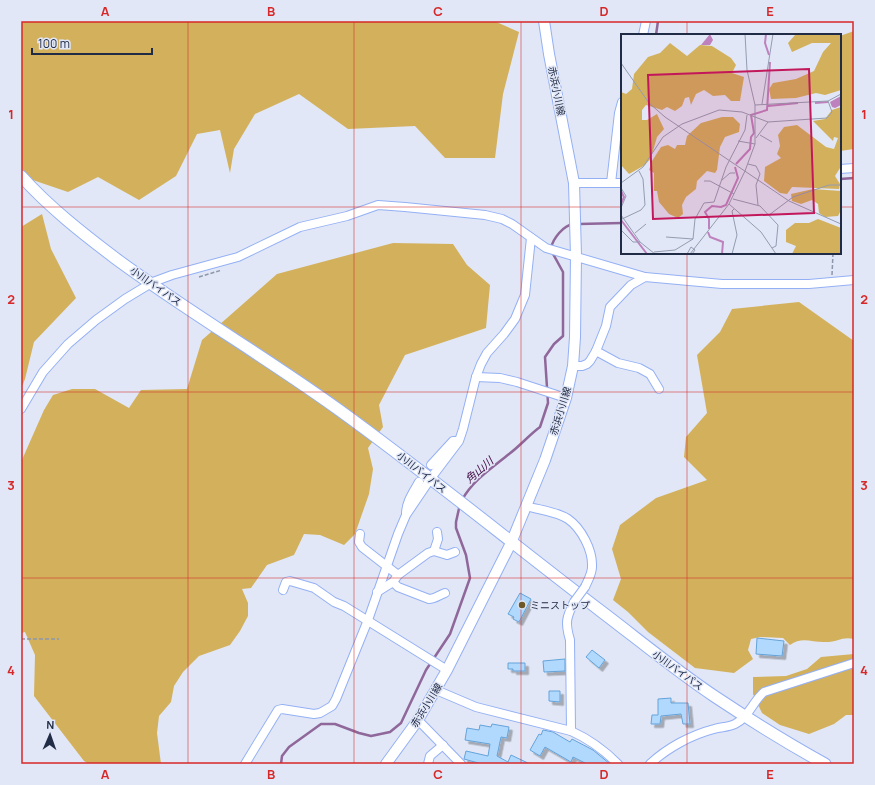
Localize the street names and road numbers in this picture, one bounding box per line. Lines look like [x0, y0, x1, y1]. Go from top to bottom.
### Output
street label: 赤浜小川線 [545, 65, 569, 117]
street label: 小川バイパス [127, 263, 185, 309]
street label: 赤浜小川線 [546, 385, 574, 437]
street label: 小川バイパス [394, 448, 450, 496]
street label: 小川バイパス [650, 647, 706, 693]
street label: 赤浜小川線 [407, 680, 445, 730]

